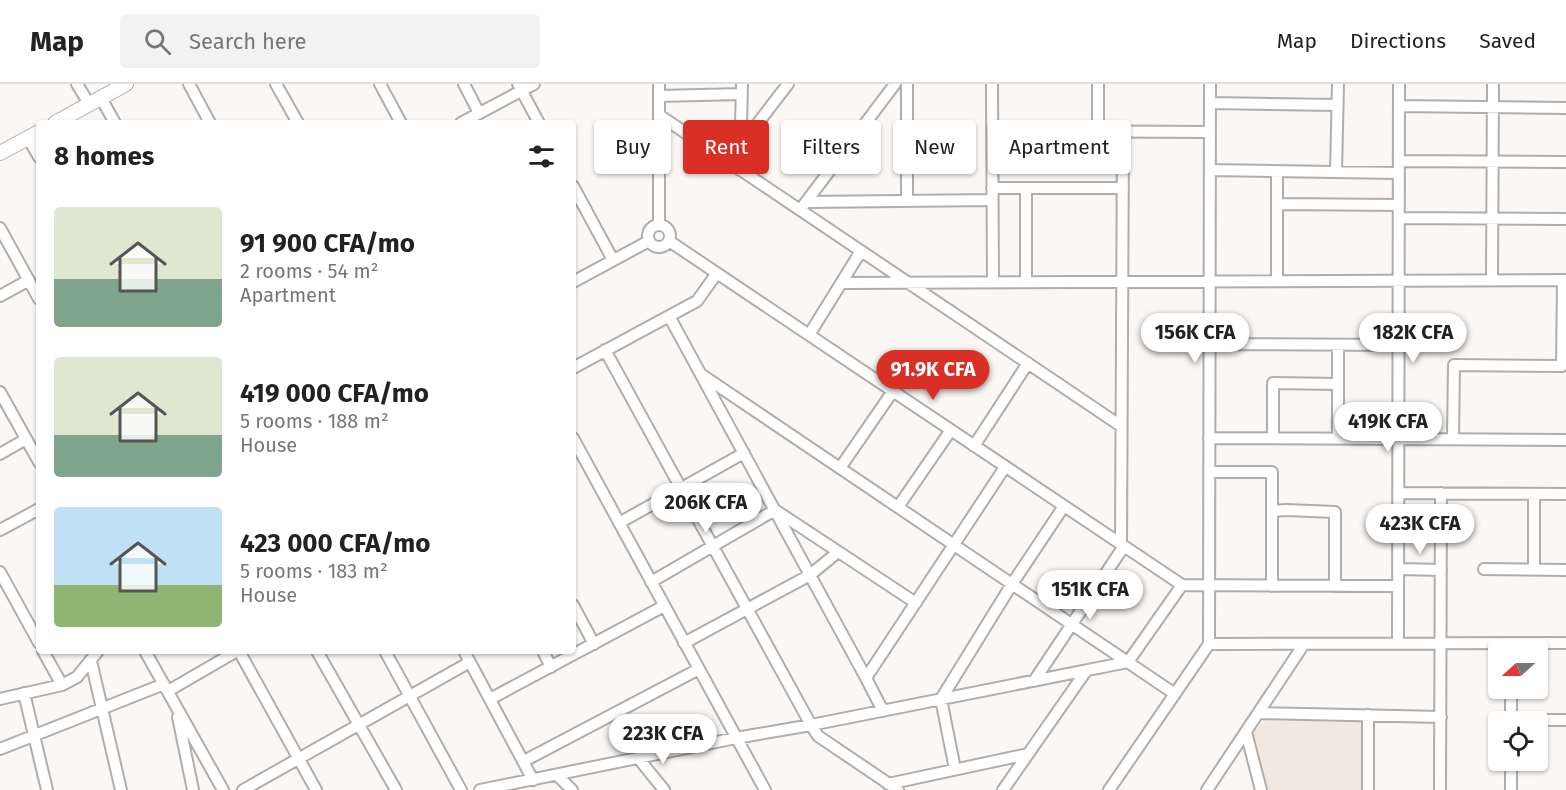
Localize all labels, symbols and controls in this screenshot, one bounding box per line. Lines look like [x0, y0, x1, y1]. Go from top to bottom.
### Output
search box [120, 14, 540, 68]
text: Map [30, 25, 84, 58]
icon: search [141, 25, 174, 58]
text: Search here [189, 28, 307, 55]
text: Map [1277, 28, 1317, 54]
text: Directions [1350, 28, 1446, 54]
text: Saved [1479, 28, 1536, 54]
chip: Buy [594, 120, 671, 174]
chip: Rent [683, 120, 769, 174]
chip: Filters [781, 120, 881, 174]
chip: New [893, 120, 976, 174]
chip: Apartment [988, 120, 1131, 174]
icon: filters [525, 140, 558, 173]
text: 8 homes [54, 141, 154, 172]
text: 91 900 CFA/mo [240, 228, 415, 259]
icon: home [102, 231, 174, 303]
text: 2 rooms · 54 m² [240, 259, 379, 283]
text: Apartment [240, 283, 336, 307]
pin: 156K CFA [1133, 313, 1257, 364]
pin: 182K CFA [1351, 313, 1475, 364]
text: 156K CFA [1155, 320, 1235, 344]
text: 182K CFA [1373, 320, 1453, 344]
pin: 91.9K CFA [864, 350, 1002, 401]
text: 91.9K CFA [890, 357, 976, 381]
text: 419 000 CFA/mo [240, 378, 429, 409]
icon: home [102, 381, 174, 453]
pin: 419K CFA [1326, 402, 1450, 453]
text: 5 rooms · 188 m² [240, 409, 389, 433]
text: 419K CFA [1348, 409, 1428, 433]
text: House [240, 433, 297, 457]
pin: 206K CFA [644, 483, 768, 534]
text: 206K CFA [665, 490, 747, 514]
pin: 423K CFA [1358, 504, 1482, 555]
text: 423K CFA [1380, 511, 1460, 535]
text: 423 000 CFA/mo [240, 528, 431, 559]
icon: home [102, 531, 174, 603]
text: 5 rooms · 183 m² [240, 559, 388, 583]
pin: 151K CFA [1028, 570, 1152, 621]
text: 151K CFA [1051, 577, 1129, 601]
text: House [240, 583, 297, 607]
north arrow [1488, 639, 1548, 699]
map controls [1488, 639, 1548, 771]
button: locate [1488, 711, 1548, 771]
pin: 223K CFA [601, 714, 725, 765]
text: 223K CFA [623, 721, 703, 745]

